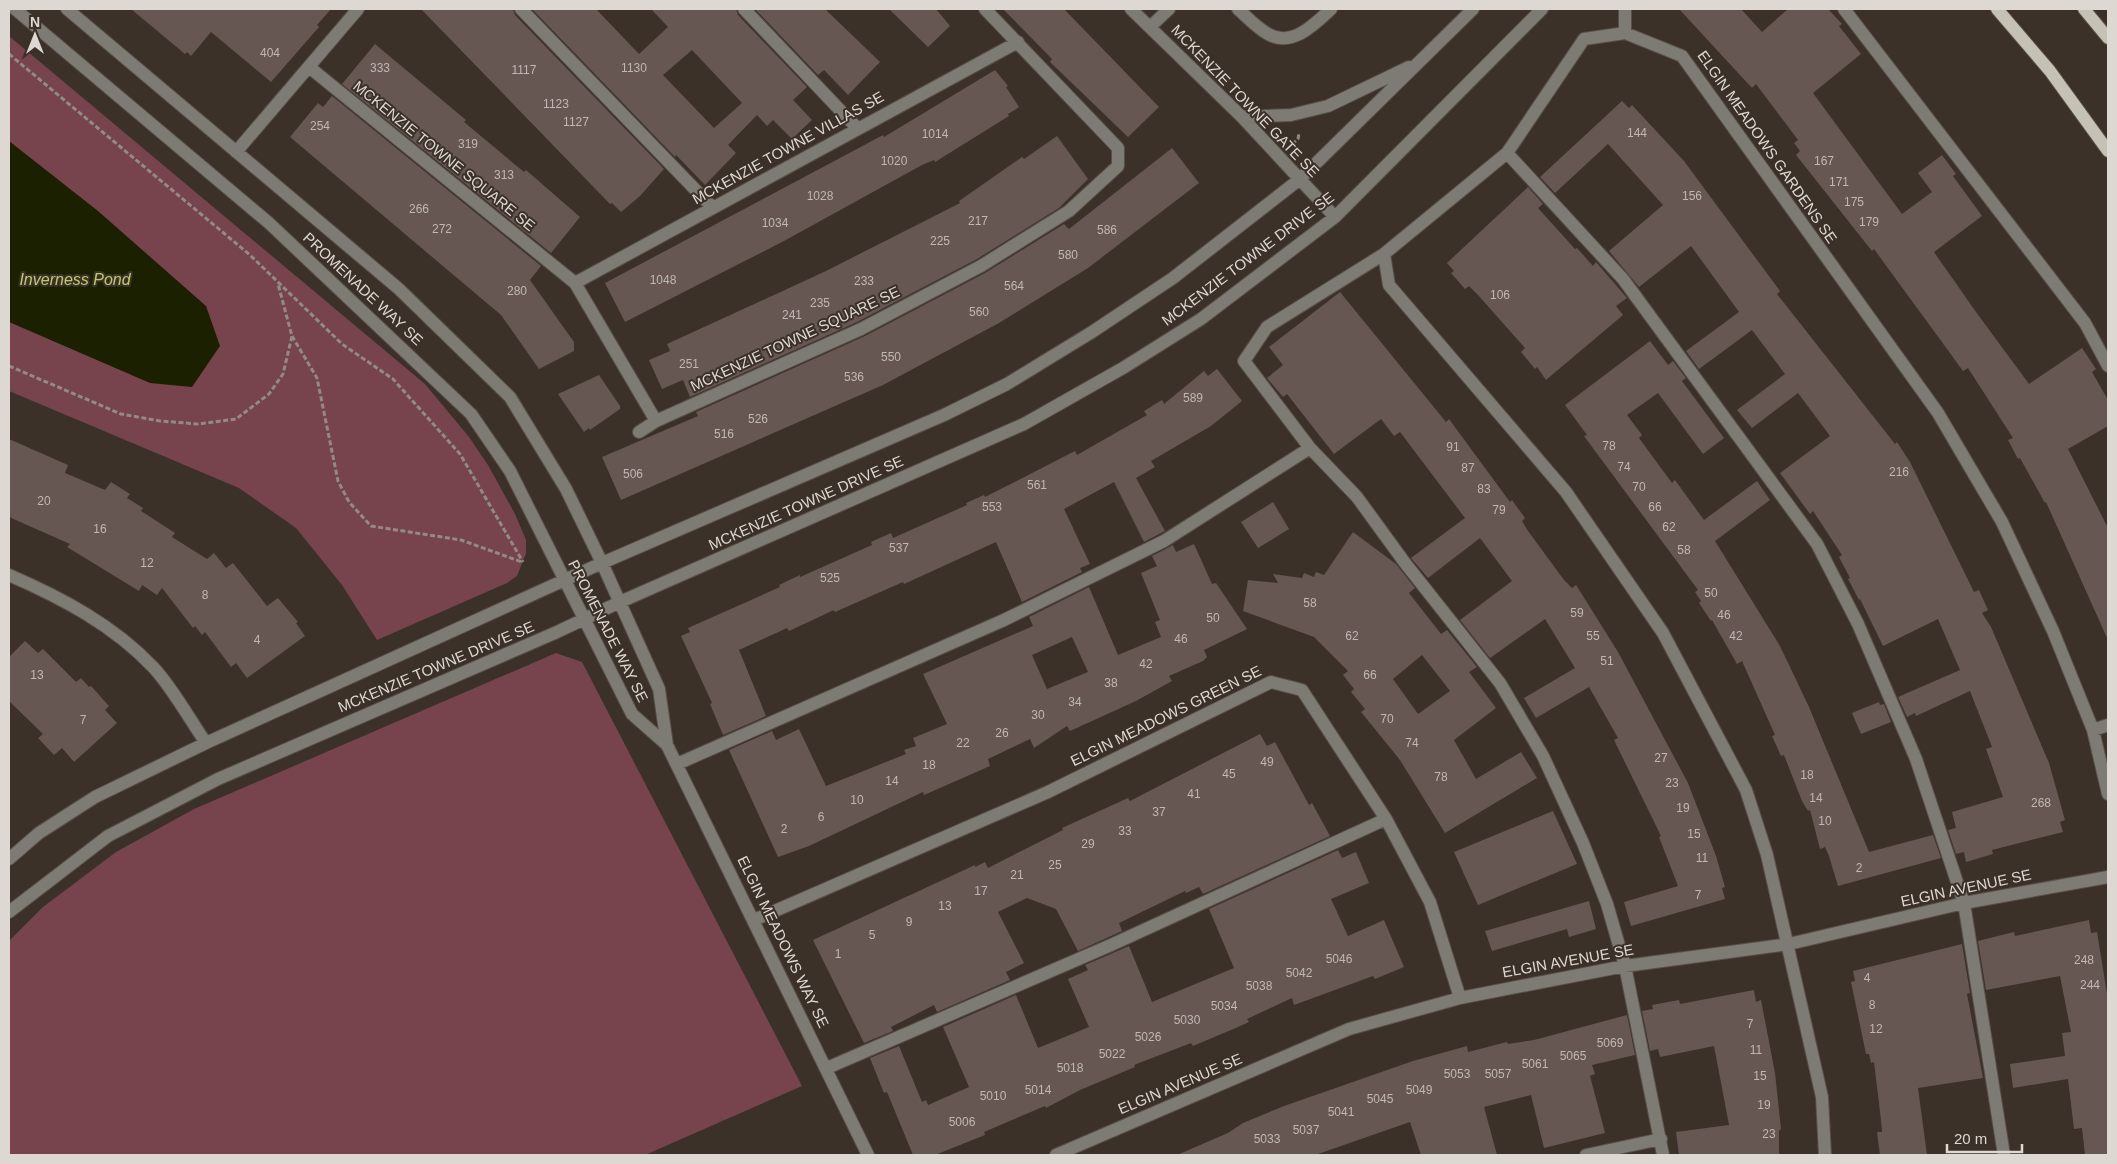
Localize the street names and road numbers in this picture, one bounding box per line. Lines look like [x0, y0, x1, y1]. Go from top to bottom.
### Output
street label: MCKENZIE TOWNE GATE SE [1168, 21, 1323, 180]
street label: ELGIN MEADOWS GARDENS SE [1694, 47, 1841, 246]
street label: MCKENZIE TOWNE SQUARE SE [350, 77, 539, 234]
street label: MCKENZIE TOWNE VILLAS SE [689, 88, 886, 207]
street label: MCKENZIE TOWNE DRIVE SE [1158, 188, 1337, 329]
street label: PROMENADE WAY SE [300, 229, 427, 348]
street label: MCKENZIE TOWNE SQUARE SE [688, 283, 902, 395]
street label: MCKENZIE TOWNE DRIVE SE [706, 452, 906, 553]
street label: PROMENADE WAY SE [565, 557, 652, 705]
street label: MCKENZIE TOWNE DRIVE SE [335, 617, 536, 716]
street label: ELGIN MEADOWS GREEN SE [1068, 662, 1264, 769]
street label: ELGIN MEADOWS WAY SE [734, 853, 832, 1030]
street label: ELGIN AVENUE SE [1899, 865, 2033, 910]
street label: ELGIN AVENUE SE [1501, 941, 1635, 980]
street label: ELGIN AVENUE SE [1115, 1050, 1244, 1117]

